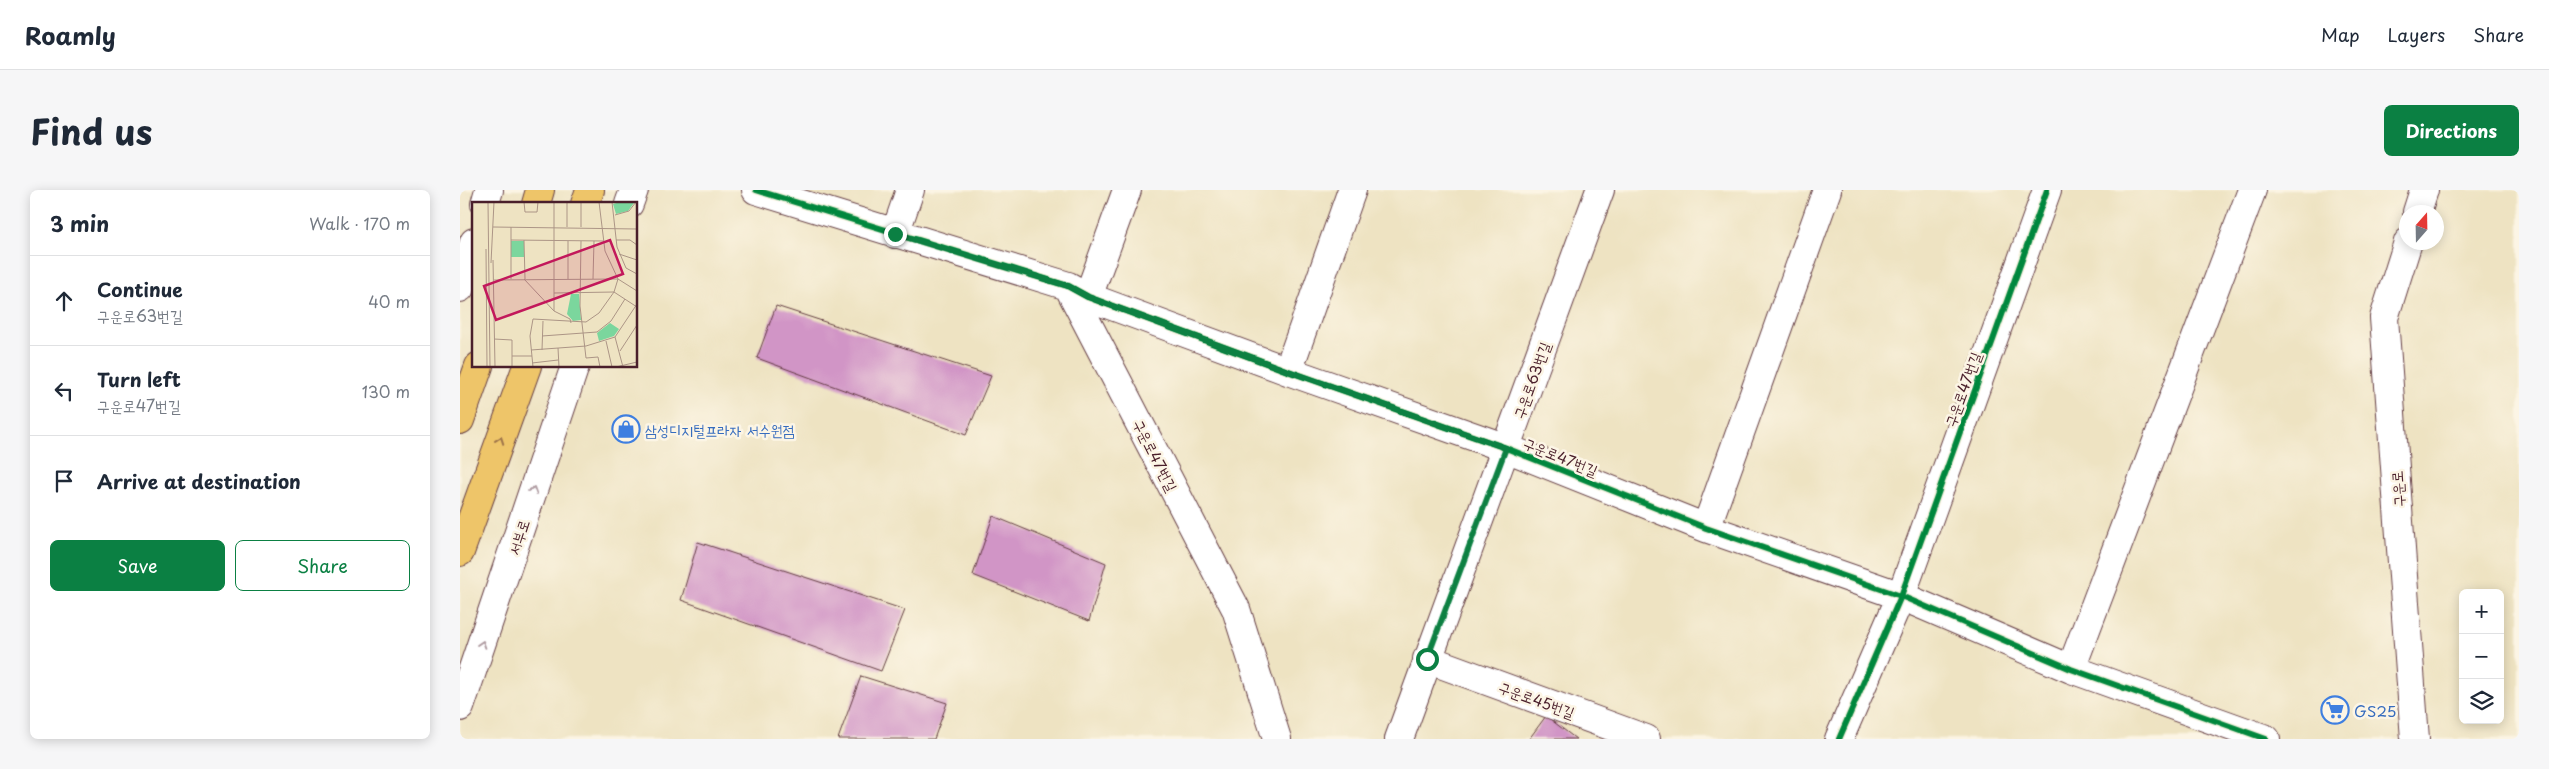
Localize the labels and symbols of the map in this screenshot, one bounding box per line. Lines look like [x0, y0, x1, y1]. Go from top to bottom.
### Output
inset map [472, 202, 638, 368]
north arrow [2399, 205, 2444, 250]
route end [884, 223, 907, 246]
street label: 구운로63번길 [1506, 338, 1556, 422]
street label: 구운로47번길 [1938, 348, 1986, 430]
shop icon: 삼성디지털프라자 서수원점 [611, 414, 641, 444]
street label: 구운로47번길 [1128, 415, 1184, 495]
place label: 삼성디지털프라자 서수원점 [645, 418, 795, 441]
street label: 구운로47번길 [1520, 431, 1602, 481]
one-way arrow [494, 437, 504, 445]
street label: 구운로 [2384, 470, 2410, 508]
one-way arrow [528, 487, 538, 495]
street label: 서부로 [501, 516, 535, 558]
one-way arrow [476, 641, 486, 649]
route start [1416, 648, 1439, 671]
street label: 구운로45번길 [1496, 675, 1578, 723]
supermarket icon: GS25 [2320, 695, 2350, 725]
place label: GS25 [2354, 699, 2396, 722]

